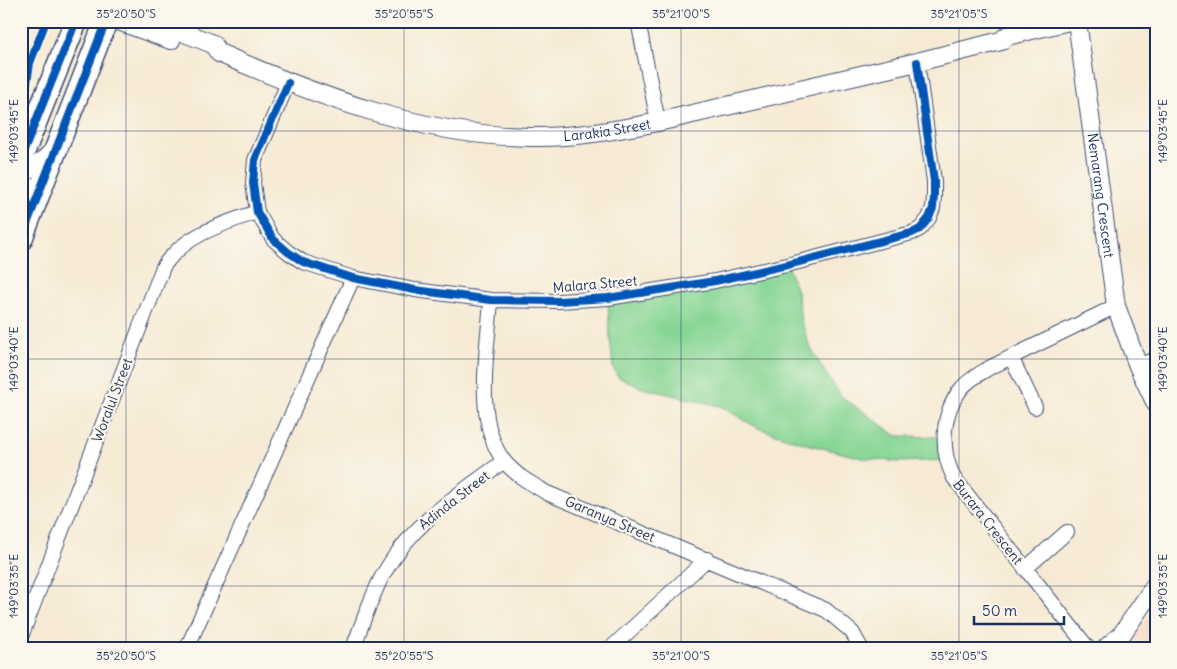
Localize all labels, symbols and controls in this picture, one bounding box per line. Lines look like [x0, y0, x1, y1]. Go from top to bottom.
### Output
text: 35°20'50"S [96, 6, 156, 21]
text: 35°20'55"S [374, 6, 434, 21]
text: 35°21'00"S [652, 6, 710, 21]
text: 35°21'05"S [931, 6, 988, 21]
text: 149°03'45"E [6, 99, 21, 163]
text: 149°03'45"E [1155, 99, 1170, 163]
street label: Larakia Street [563, 115, 652, 145]
street label: Nemarang Crescent [1083, 132, 1118, 259]
street label: Malara Street [552, 271, 638, 297]
text: 149°03'40"E [6, 326, 21, 392]
text: 149°03'40"E [1155, 326, 1170, 392]
street label: Woralul Street [88, 355, 136, 445]
street label: Adinda Street [415, 466, 493, 533]
street label: Burara Crescent [949, 476, 1027, 568]
street label: Garanya Street [562, 492, 658, 546]
text: 149°03'35"E [6, 554, 21, 618]
text: 149°03'35"E [1155, 554, 1170, 618]
scale bar [974, 594, 1064, 626]
text: 50 m [982, 601, 1017, 620]
text: 35°20'50"S [96, 648, 156, 663]
text: 35°20'55"S [374, 648, 434, 663]
text: 35°21'00"S [652, 648, 710, 663]
text: 35°21'05"S [931, 648, 988, 663]

